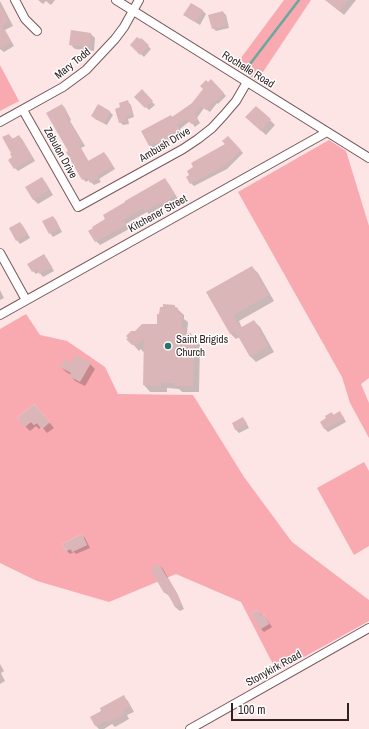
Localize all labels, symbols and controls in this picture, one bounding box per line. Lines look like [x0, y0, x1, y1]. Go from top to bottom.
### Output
street label: Mary Todd [52, 46, 94, 82]
street label: Rochelle Road [219, 49, 277, 91]
street label: Zebulon Drive [40, 125, 80, 181]
street label: Ambush Drive [137, 125, 193, 165]
street label: Kitchener Street [126, 192, 190, 236]
place label: Saint Brigids Church [176, 333, 228, 359]
marker: Saint Brigids Church [163, 341, 173, 351]
street label: Stonykirk Road [244, 648, 304, 690]
scale bar [233, 695, 351, 721]
text: 100 m [238, 702, 265, 718]

